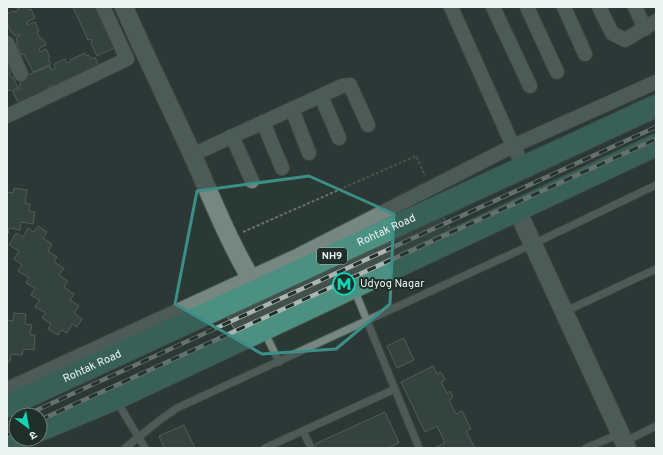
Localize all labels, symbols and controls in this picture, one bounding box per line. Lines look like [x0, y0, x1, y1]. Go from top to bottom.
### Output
street label: Rohtak Road [355, 211, 418, 250]
road number: NH9 [317, 248, 347, 264]
metro station icon: Udyog Nagar [331, 271, 357, 297]
place label: Udyog Nagar [360, 277, 425, 291]
street label: Rohtak Road [61, 347, 124, 386]
north arrow [8, 407, 48, 447]
text: उ [26, 427, 39, 443]

